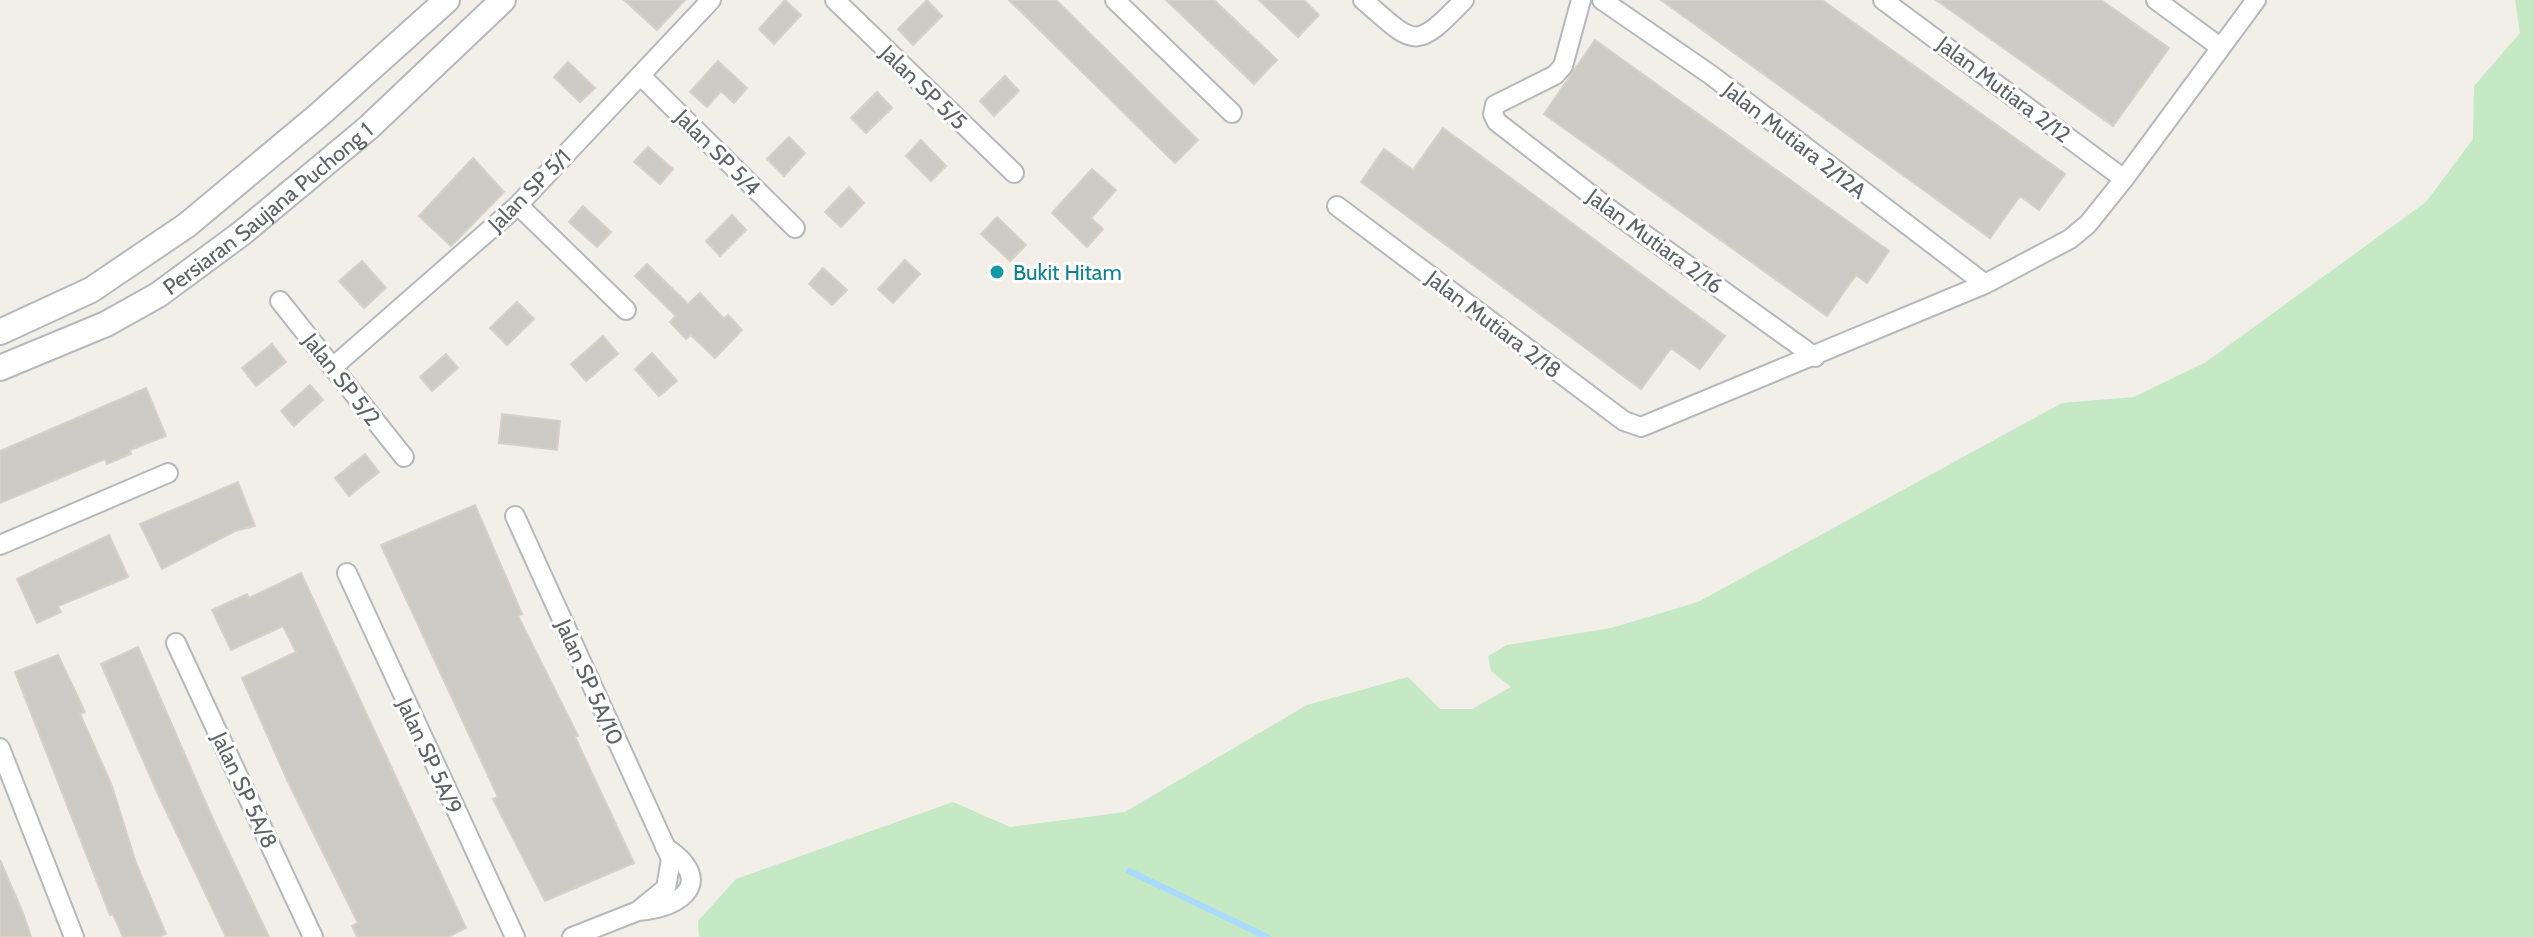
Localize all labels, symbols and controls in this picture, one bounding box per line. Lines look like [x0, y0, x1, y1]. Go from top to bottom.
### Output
street label: Jalan Mutiara 2/12 [1931, 30, 2076, 148]
street label: Jalan SP 5/5 [874, 39, 973, 135]
street label: Jalan Mutiara 2/12A [1717, 76, 1872, 205]
street label: Jalan SP 5/4 [668, 103, 766, 201]
street label: Persiaran Saujana Puchong 1 [158, 117, 378, 301]
street label: Jalan SP 5/1 [482, 144, 576, 238]
street label: Jalan Mutiara 2/16 [1581, 182, 1728, 300]
place label: Bukit Hitam [1013, 259, 1122, 286]
marker: Bukit Hitam [988, 263, 1006, 281]
street label: Jalan Mutiara 2/18 [1420, 264, 1567, 384]
street label: Jalan SP 5/2 [297, 327, 386, 431]
street label: Jalan SP 5A/10 [549, 614, 629, 749]
street label: Jalan SP 5A/9 [391, 693, 468, 818]
street label: Jalan SP 5A/8 [205, 727, 283, 853]

